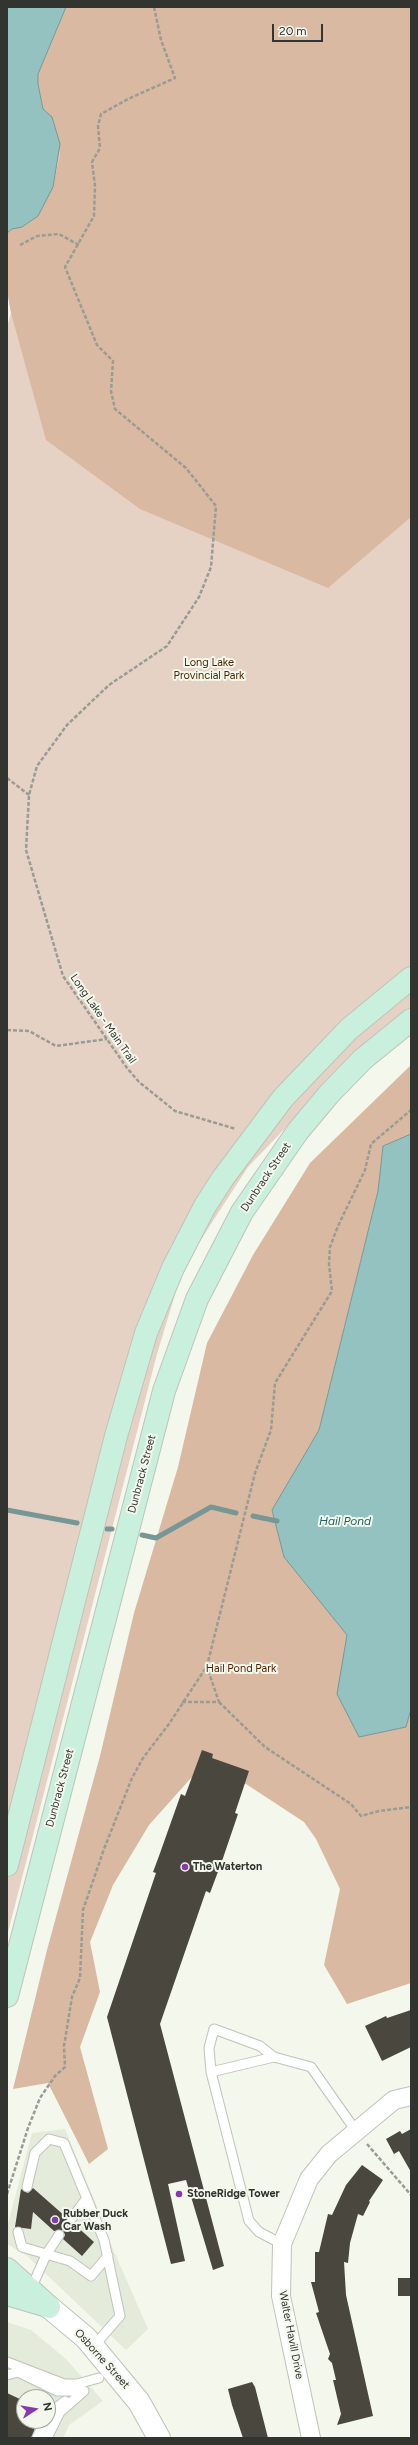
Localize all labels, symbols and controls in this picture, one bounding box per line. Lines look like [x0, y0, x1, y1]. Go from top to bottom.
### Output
scale bar [274, 16, 325, 42]
text: 20 m [279, 24, 307, 38]
park label: Long Lake Provincial Park [174, 656, 244, 682]
street label: Long Lake - Main Trail [67, 972, 139, 1066]
street label: Dunbrack Street [238, 1140, 294, 1214]
street label: Dunbrack Street [125, 1433, 159, 1515]
water label: Hail Pond [319, 1514, 371, 1528]
park label: Hail Pond Park [206, 1662, 276, 1676]
street label: Dunbrack Street [43, 1747, 77, 1829]
place label: The Waterton [193, 1860, 262, 1874]
marker: The Waterton [180, 1862, 190, 1872]
place label: StoneRidge Tower [187, 2187, 280, 2201]
marker: StoneRidge Tower [174, 2189, 184, 2199]
place label: Rubber Duck Car Wash [63, 2207, 128, 2233]
marker: Rubber Duck Car Wash [50, 2215, 60, 2225]
street label: Walter Havill Drive [276, 2290, 306, 2380]
street label: Osborne Street [72, 2326, 132, 2392]
north arrow [16, 2389, 56, 2429]
text: N [40, 2401, 54, 2412]

